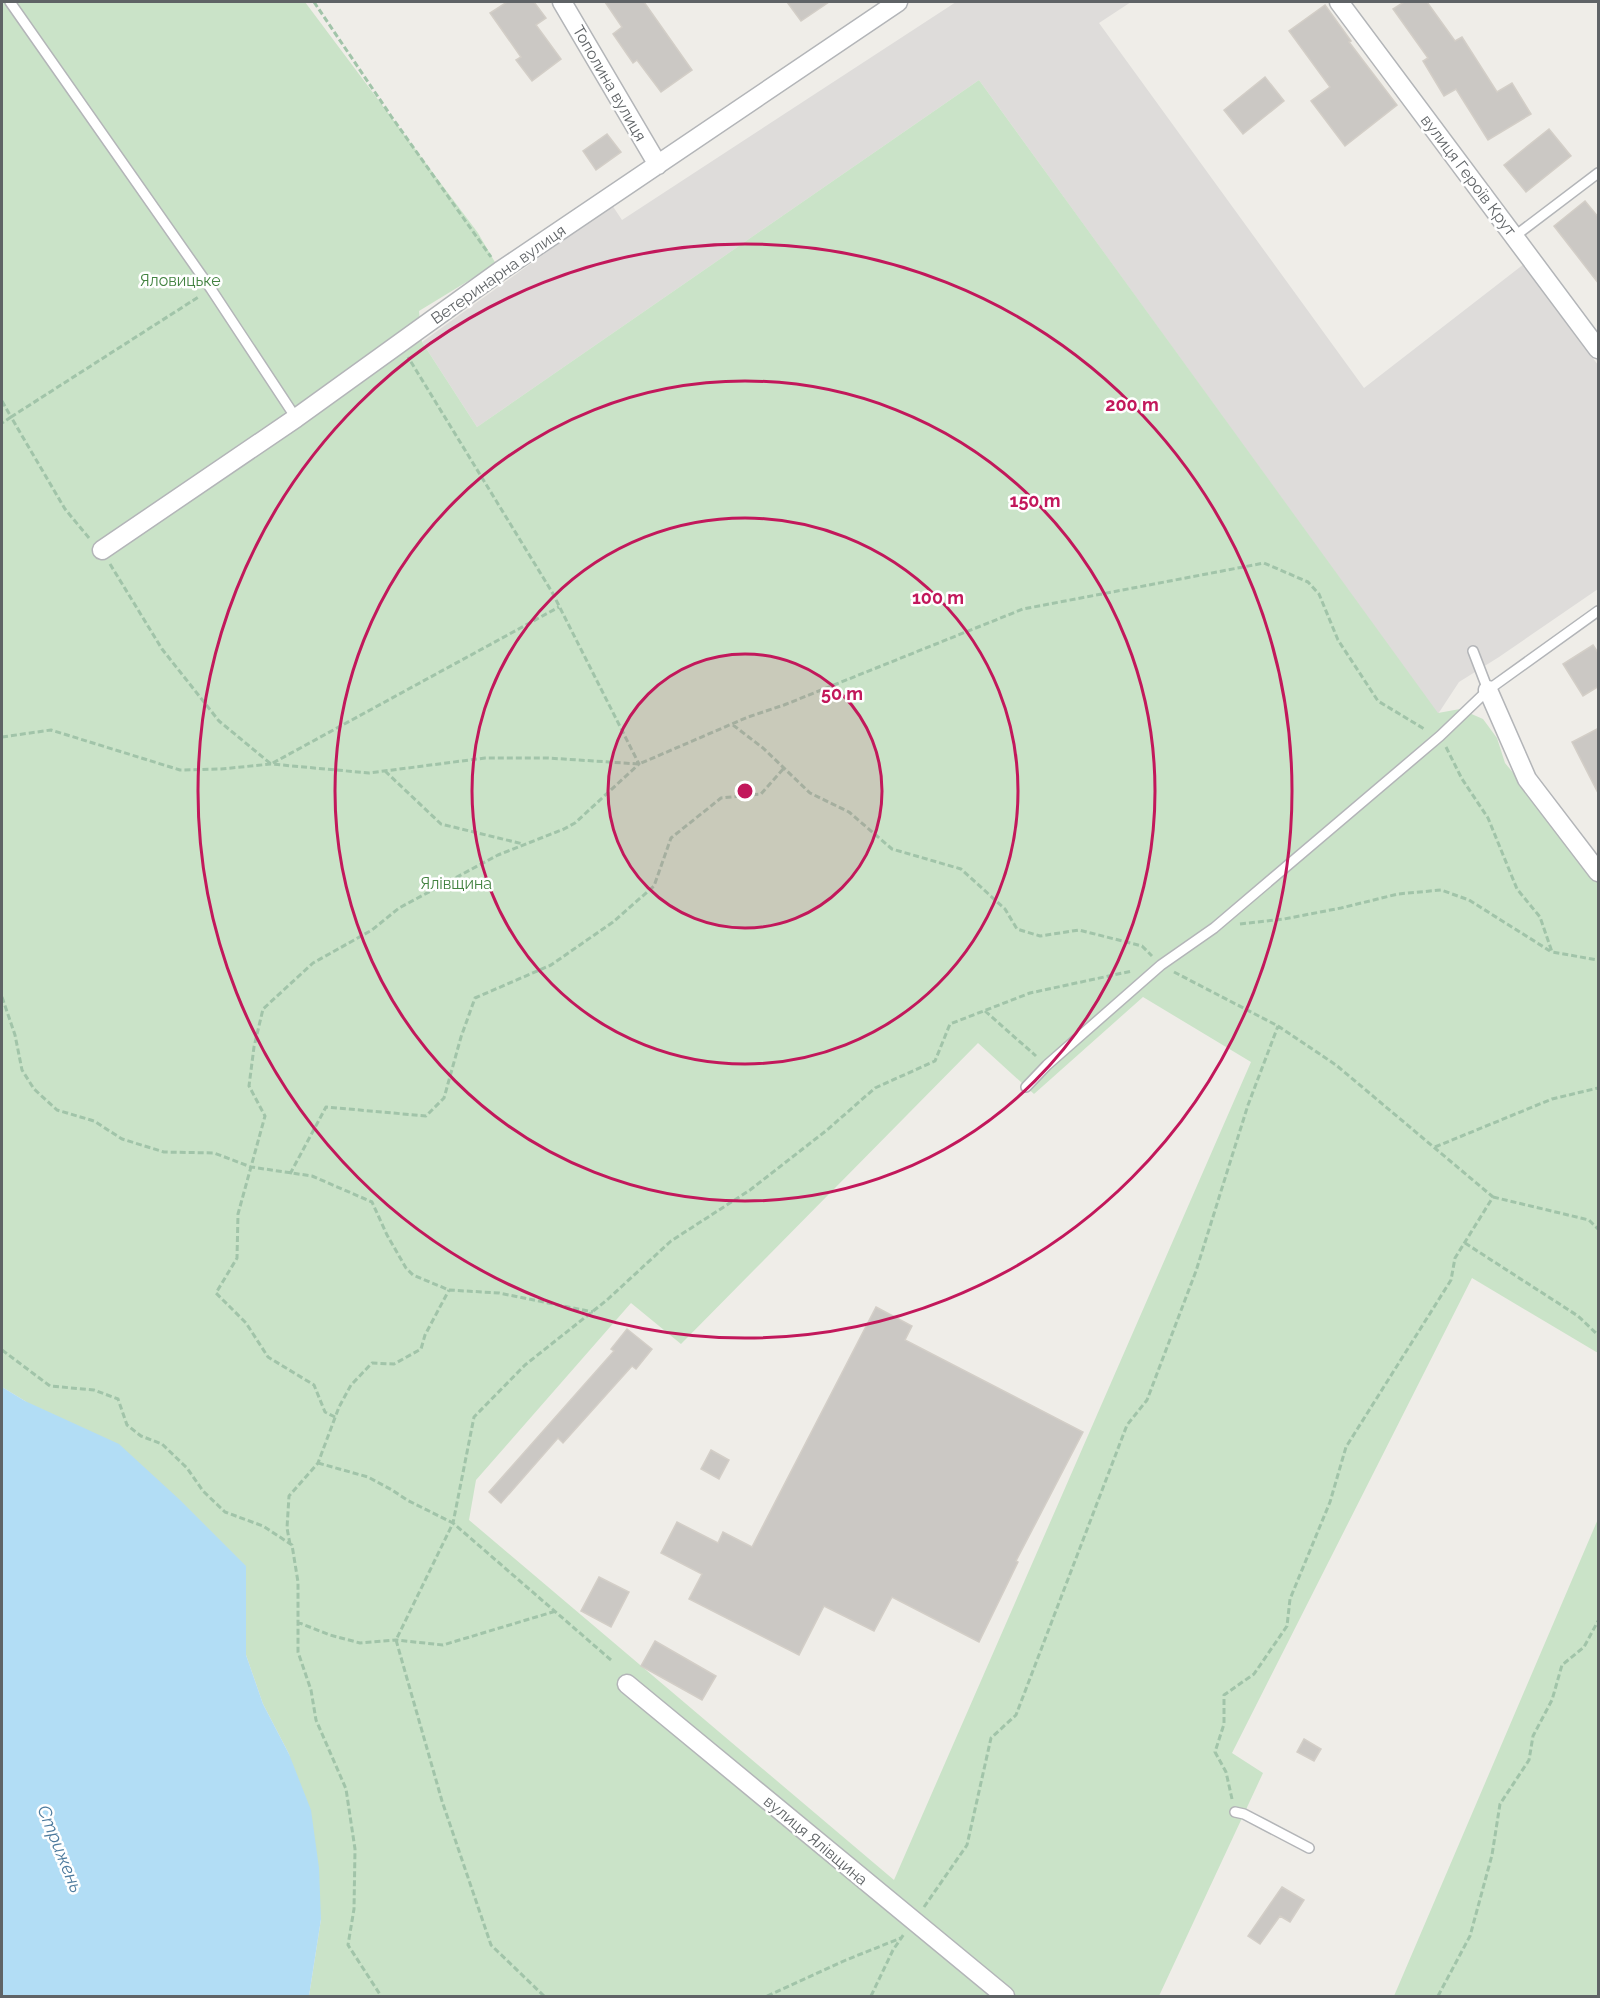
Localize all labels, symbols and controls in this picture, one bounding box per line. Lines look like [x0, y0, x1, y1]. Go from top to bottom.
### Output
street label: Тополина вулиця [569, 22, 650, 144]
street label: вулиця Героїв Крут [1417, 111, 1521, 240]
street label: Ветеринарна вулиця [427, 221, 569, 328]
park label: Яловицьке [139, 271, 221, 290]
text: 200 m [1105, 394, 1159, 415]
text: 150 m [1010, 490, 1061, 511]
text: 100 m [912, 587, 964, 608]
text: 50 m [821, 683, 863, 704]
centre of rings [735, 781, 755, 801]
park label: Ялівщина [420, 874, 492, 893]
street label: вулиця Ялівщина [760, 1791, 871, 1889]
water label: Стрижень [33, 1802, 88, 1896]

